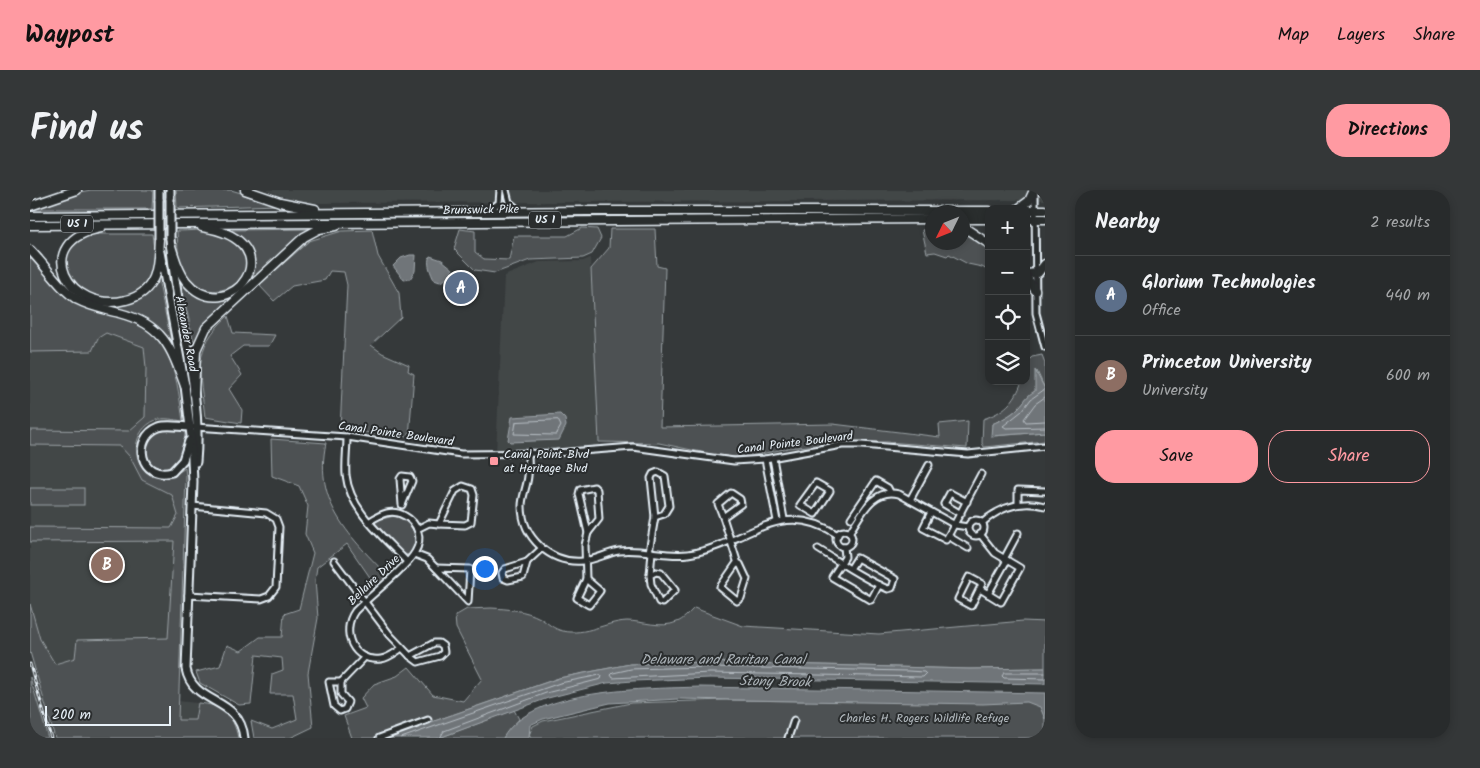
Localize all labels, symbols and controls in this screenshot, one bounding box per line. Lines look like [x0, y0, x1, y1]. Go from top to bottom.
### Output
text: Waypost [25, 16, 114, 55]
text: Map [1278, 21, 1309, 50]
text: Layers [1337, 21, 1385, 50]
text: Share [1413, 21, 1455, 50]
text: Find us [30, 102, 143, 158]
button: Directions [1326, 104, 1450, 157]
street label: Brunswick Pike [443, 200, 520, 220]
north arrow [925, 205, 970, 250]
map controls [985, 205, 1030, 385]
button: + [985, 205, 1030, 250]
text: Nearby [1095, 206, 1160, 239]
text: 2 results [1370, 210, 1430, 235]
road number: US 1 [529, 212, 561, 228]
road number: US 1 [61, 216, 93, 232]
button: − [985, 250, 1030, 295]
text: Glorium Technologies [1142, 268, 1316, 298]
pin: A [445, 269, 477, 307]
text: A [1106, 283, 1116, 308]
text: 440 m [1385, 283, 1430, 308]
street label: Alexander Road [169, 294, 203, 375]
button: locate [985, 295, 1030, 340]
text: Office [1142, 298, 1181, 323]
button: layers [985, 340, 1030, 385]
text: Princeton University [1142, 348, 1312, 378]
text: B [1106, 363, 1116, 388]
text: 600 m [1386, 363, 1430, 388]
text: University [1142, 378, 1207, 403]
street label: Canal Pointe Boulevard [337, 416, 456, 452]
street label: Canal Pointe Boulevard [736, 426, 855, 460]
button: Save [1095, 430, 1258, 483]
button: Share [1268, 430, 1430, 483]
place label: Canal Point Blvd at Heritage Blvd [504, 445, 590, 478]
marker: Canal Point Blvd at Heritage Blvd [488, 455, 500, 467]
pin: B [91, 546, 123, 584]
street label: Bellaire Drive [343, 550, 405, 610]
your location [472, 556, 498, 582]
water label: Delaware and Raritan Canal [641, 649, 808, 671]
water label: Stony Brook [739, 670, 813, 694]
scale bar [45, 703, 171, 726]
text: 200 m [52, 704, 91, 726]
park label: Charles H. Rogers Wildlife Refuge [839, 709, 1010, 728]

